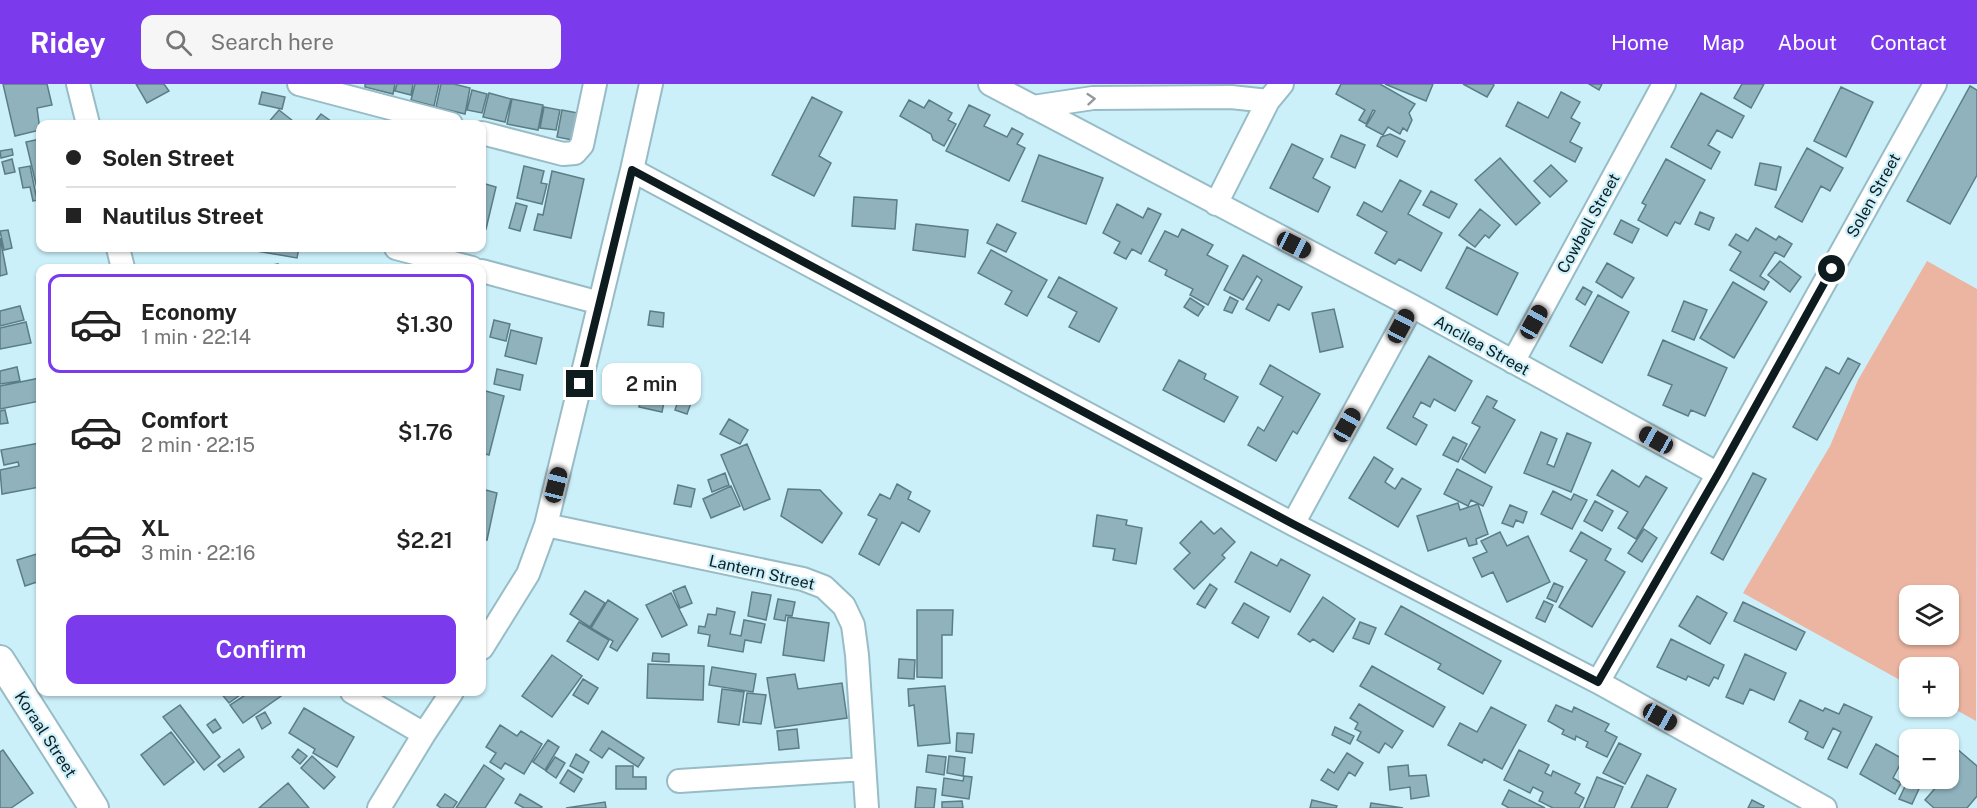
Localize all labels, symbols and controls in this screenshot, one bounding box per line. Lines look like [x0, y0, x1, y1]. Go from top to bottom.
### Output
search box [141, 15, 561, 69]
text: Ridey [30, 26, 105, 59]
icon: search [162, 26, 195, 59]
text: Search here [210, 29, 334, 55]
text: Home [1611, 30, 1669, 55]
text: Map [1702, 30, 1745, 55]
text: About [1778, 30, 1837, 55]
text: Contact [1870, 30, 1947, 55]
one-way arrow [1086, 93, 1095, 106]
text: Solen Street [102, 145, 234, 171]
street label: Solen Street [1843, 150, 1904, 241]
street label: Cowbell Street [1553, 170, 1624, 276]
text: Nautilus Street [102, 203, 264, 229]
car [1274, 229, 1314, 261]
route start [1818, 255, 1845, 282]
icon: car [69, 297, 123, 351]
text: Economy [141, 299, 237, 325]
car [1517, 302, 1551, 342]
car [1385, 306, 1417, 346]
text: $1.30 [396, 311, 453, 337]
street label: Ancilea Street [1431, 311, 1533, 379]
text: 1 min · 22:14 [141, 325, 251, 349]
callout: 2 min [601, 363, 700, 405]
route end [566, 370, 593, 397]
text: 2 min [626, 372, 677, 396]
icon: car [69, 405, 123, 459]
car [1330, 405, 1364, 445]
text: Comfort [141, 407, 228, 433]
text: $1.76 [398, 419, 453, 445]
car [1636, 423, 1676, 457]
text: 2 min · 22:15 [141, 433, 255, 457]
car [543, 465, 569, 505]
icon: car [69, 513, 123, 567]
text: XL [141, 515, 169, 541]
text: $2.21 [396, 527, 453, 553]
text: 3 min · 22:16 [141, 541, 256, 565]
street label: Lantern Street [707, 551, 817, 594]
map controls [1899, 585, 1959, 789]
button: layers [1899, 585, 1959, 645]
button: Confirm [66, 615, 456, 684]
button: + [1899, 657, 1959, 717]
street label: Koraal Street [11, 688, 80, 781]
car [1640, 700, 1680, 734]
button: − [1899, 729, 1959, 789]

